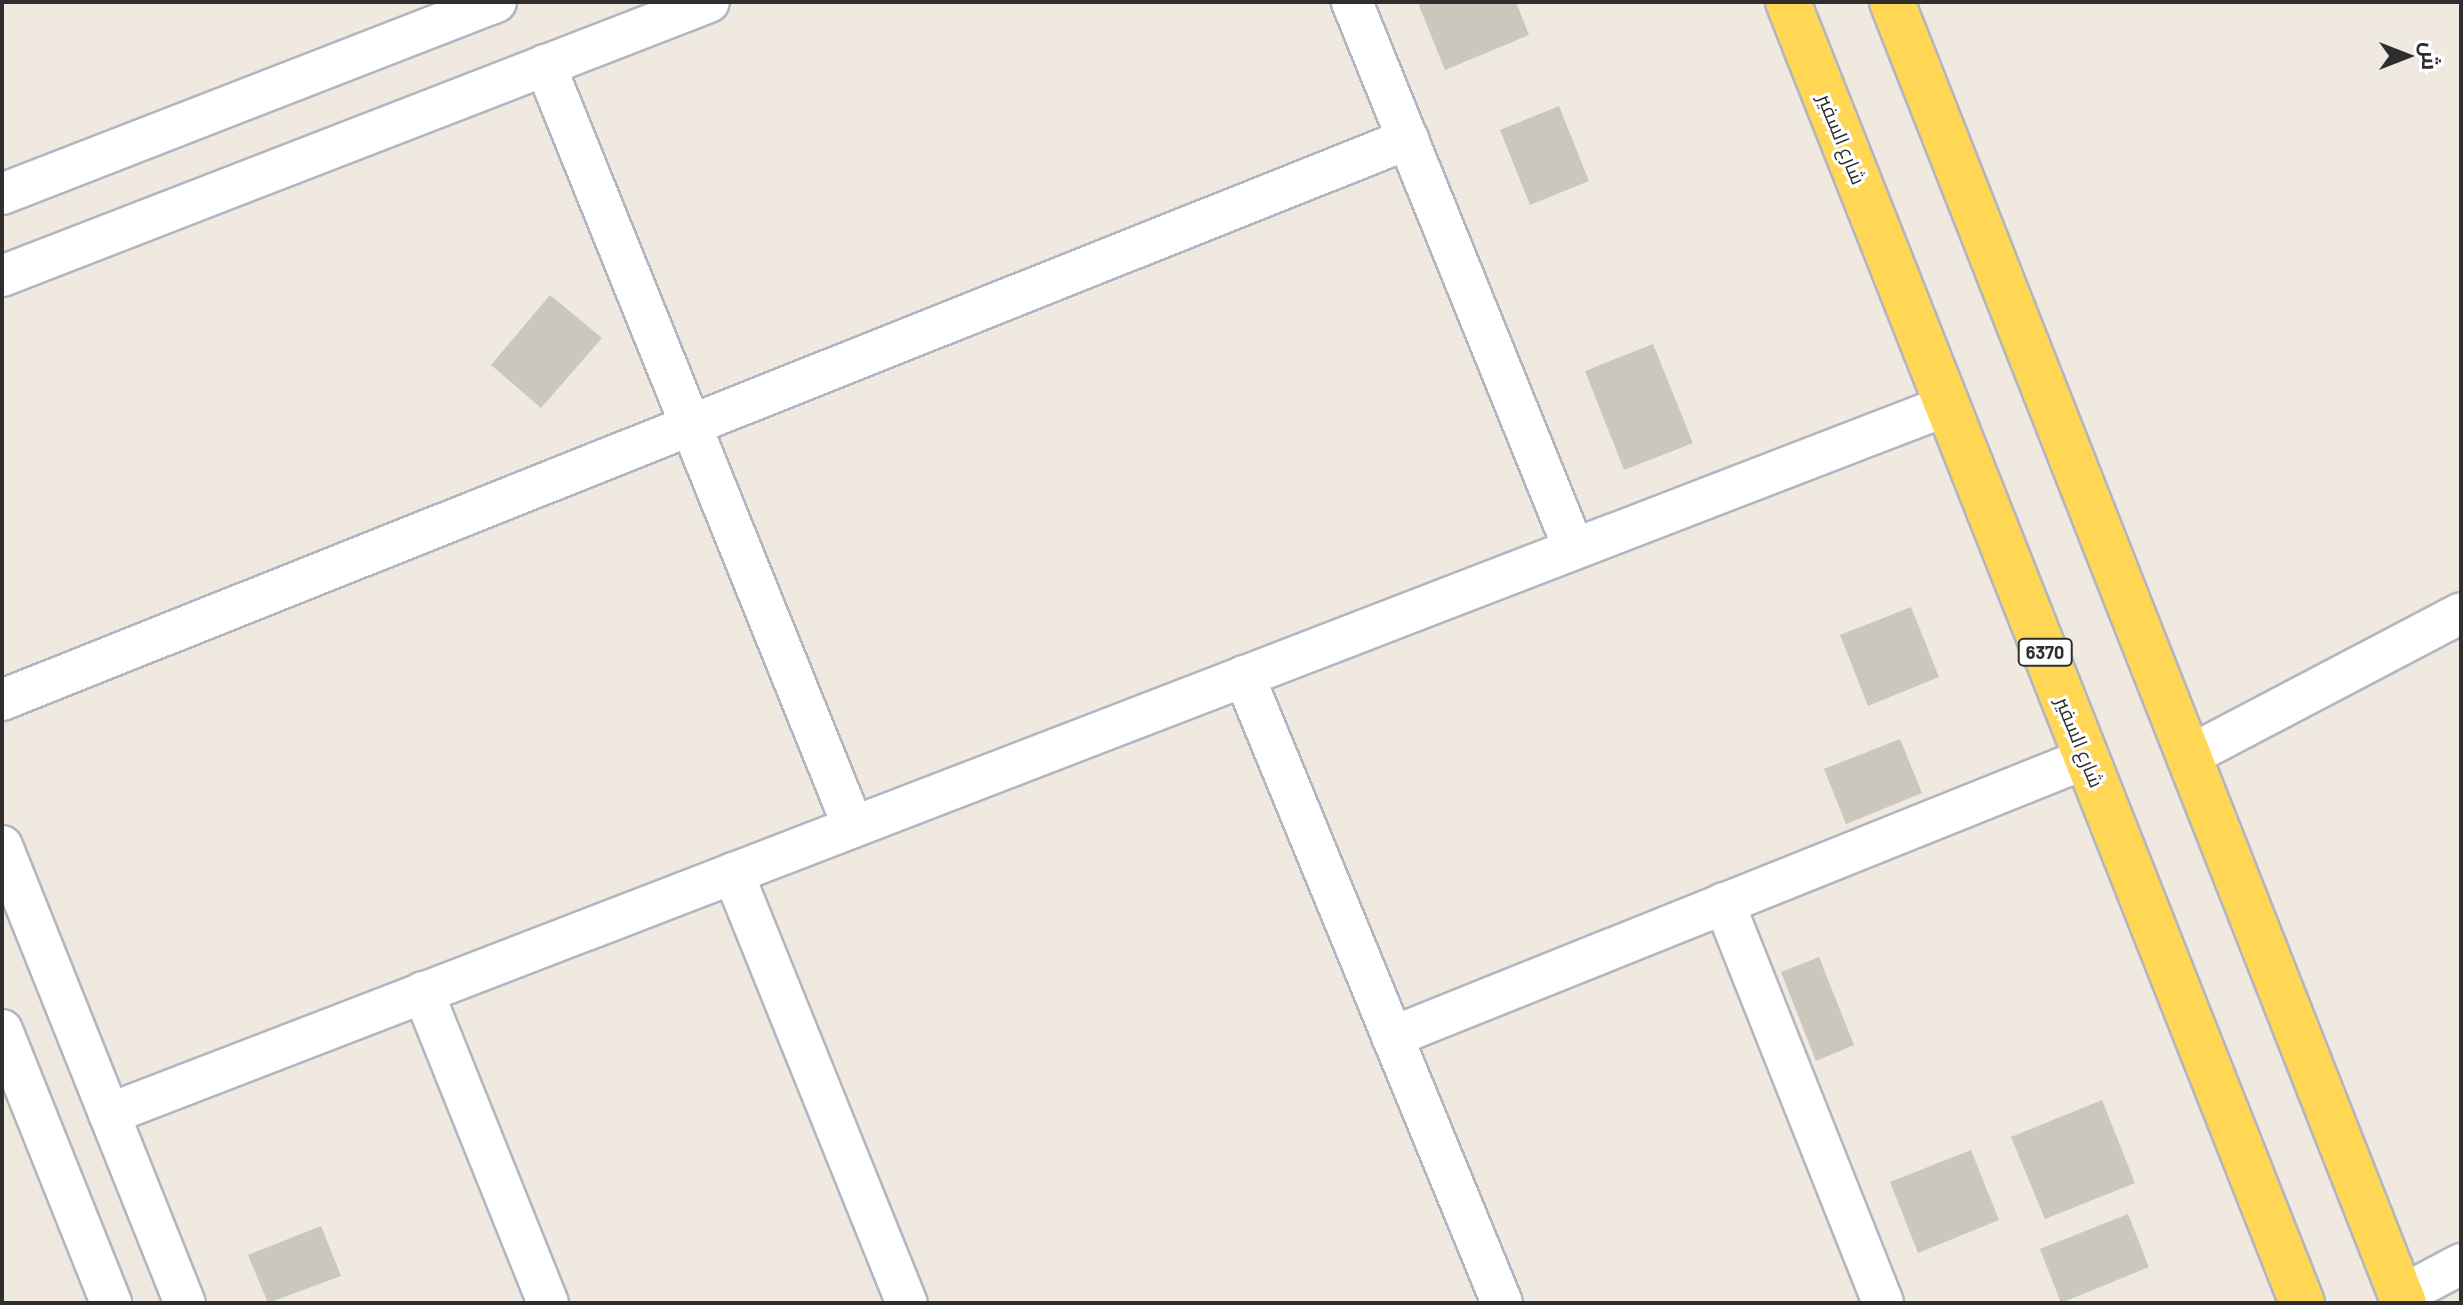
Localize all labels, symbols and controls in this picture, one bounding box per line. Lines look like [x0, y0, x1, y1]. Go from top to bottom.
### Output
north arrow [2367, 16, 2447, 96]
text: ش [2418, 42, 2444, 70]
street label: شارع السفير [1813, 90, 1871, 188]
road number: 6370 [2017, 638, 2073, 666]
street label: شارع السفير [2051, 693, 2109, 791]

